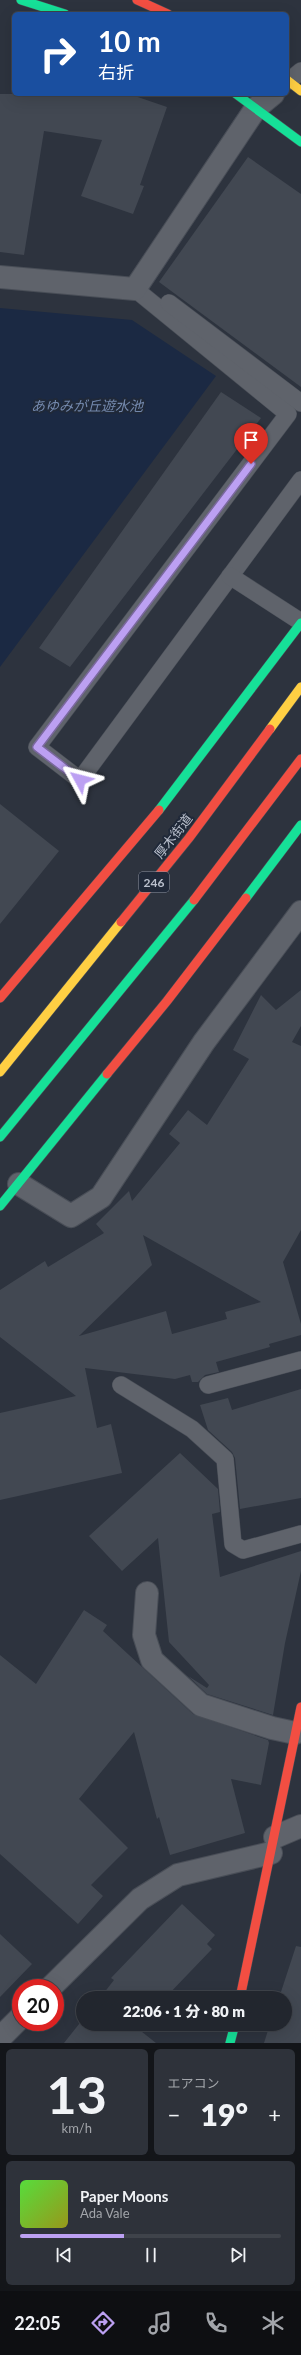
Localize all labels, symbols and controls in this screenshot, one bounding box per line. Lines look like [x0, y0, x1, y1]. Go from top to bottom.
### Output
text: 10 m [98, 24, 161, 58]
icon: right [32, 28, 84, 80]
text: 右折 [98, 61, 134, 83]
water label: あゆみが丘遊水池 [31, 397, 145, 414]
pin [234, 423, 268, 464]
icon: arrive [240, 429, 262, 451]
position arrow [59, 759, 101, 801]
street label: 厚木街道 [151, 811, 195, 861]
road number: 246 [139, 872, 169, 892]
speed limit sign: 20 [12, 1979, 64, 2031]
text: 22:06 · 1 分 · 80 m [123, 2002, 245, 2020]
text: 13 [47, 2063, 107, 2125]
text: エアコン [168, 2075, 220, 2091]
text: 19° [201, 2096, 248, 2132]
text: − [168, 2101, 180, 2128]
text: + [268, 2101, 281, 2128]
text: km/h [62, 2120, 92, 2136]
text: Paper Moons [80, 2187, 168, 2205]
text: Ada Vale [80, 2205, 130, 2221]
icon: previous [53, 2244, 75, 2266]
icon: pause [140, 2244, 162, 2266]
icon: next [227, 2244, 249, 2266]
icon: directions [89, 2309, 117, 2337]
icon: music [146, 2309, 174, 2337]
icon: phone [202, 2309, 230, 2337]
icon: climate [259, 2309, 287, 2337]
text: 22:05 [14, 2312, 61, 2334]

